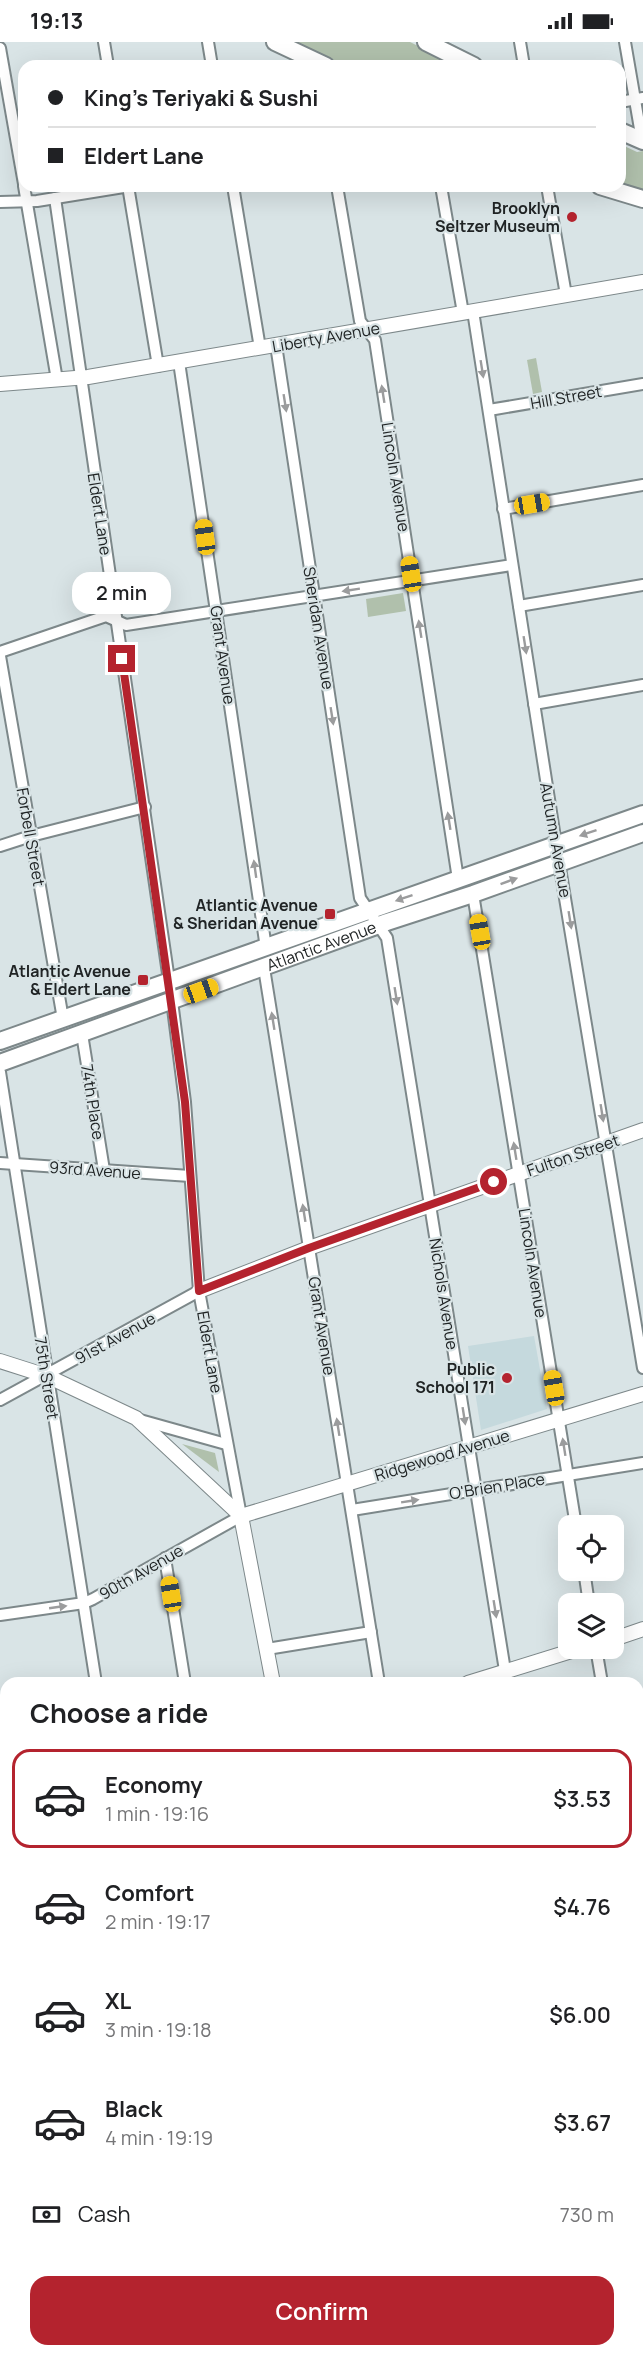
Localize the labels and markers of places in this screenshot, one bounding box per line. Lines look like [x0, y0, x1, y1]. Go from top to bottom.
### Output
place label: Brooklyn Seltzer Museum [435, 197, 560, 237]
marker: Brooklyn Seltzer Museum [565, 210, 579, 224]
place label: Atlantic Avenue & Sheridan Avenue [173, 894, 318, 934]
marker: Atlantic Avenue & Sheridan Avenue [323, 907, 337, 921]
place label: Atlantic Avenue & Eldert Lane [8, 960, 131, 1000]
marker: Atlantic Avenue & Eldert Lane [136, 973, 150, 987]
place label: Public School 171 [415, 1358, 495, 1398]
marker: Public School 171 [500, 1371, 514, 1385]

